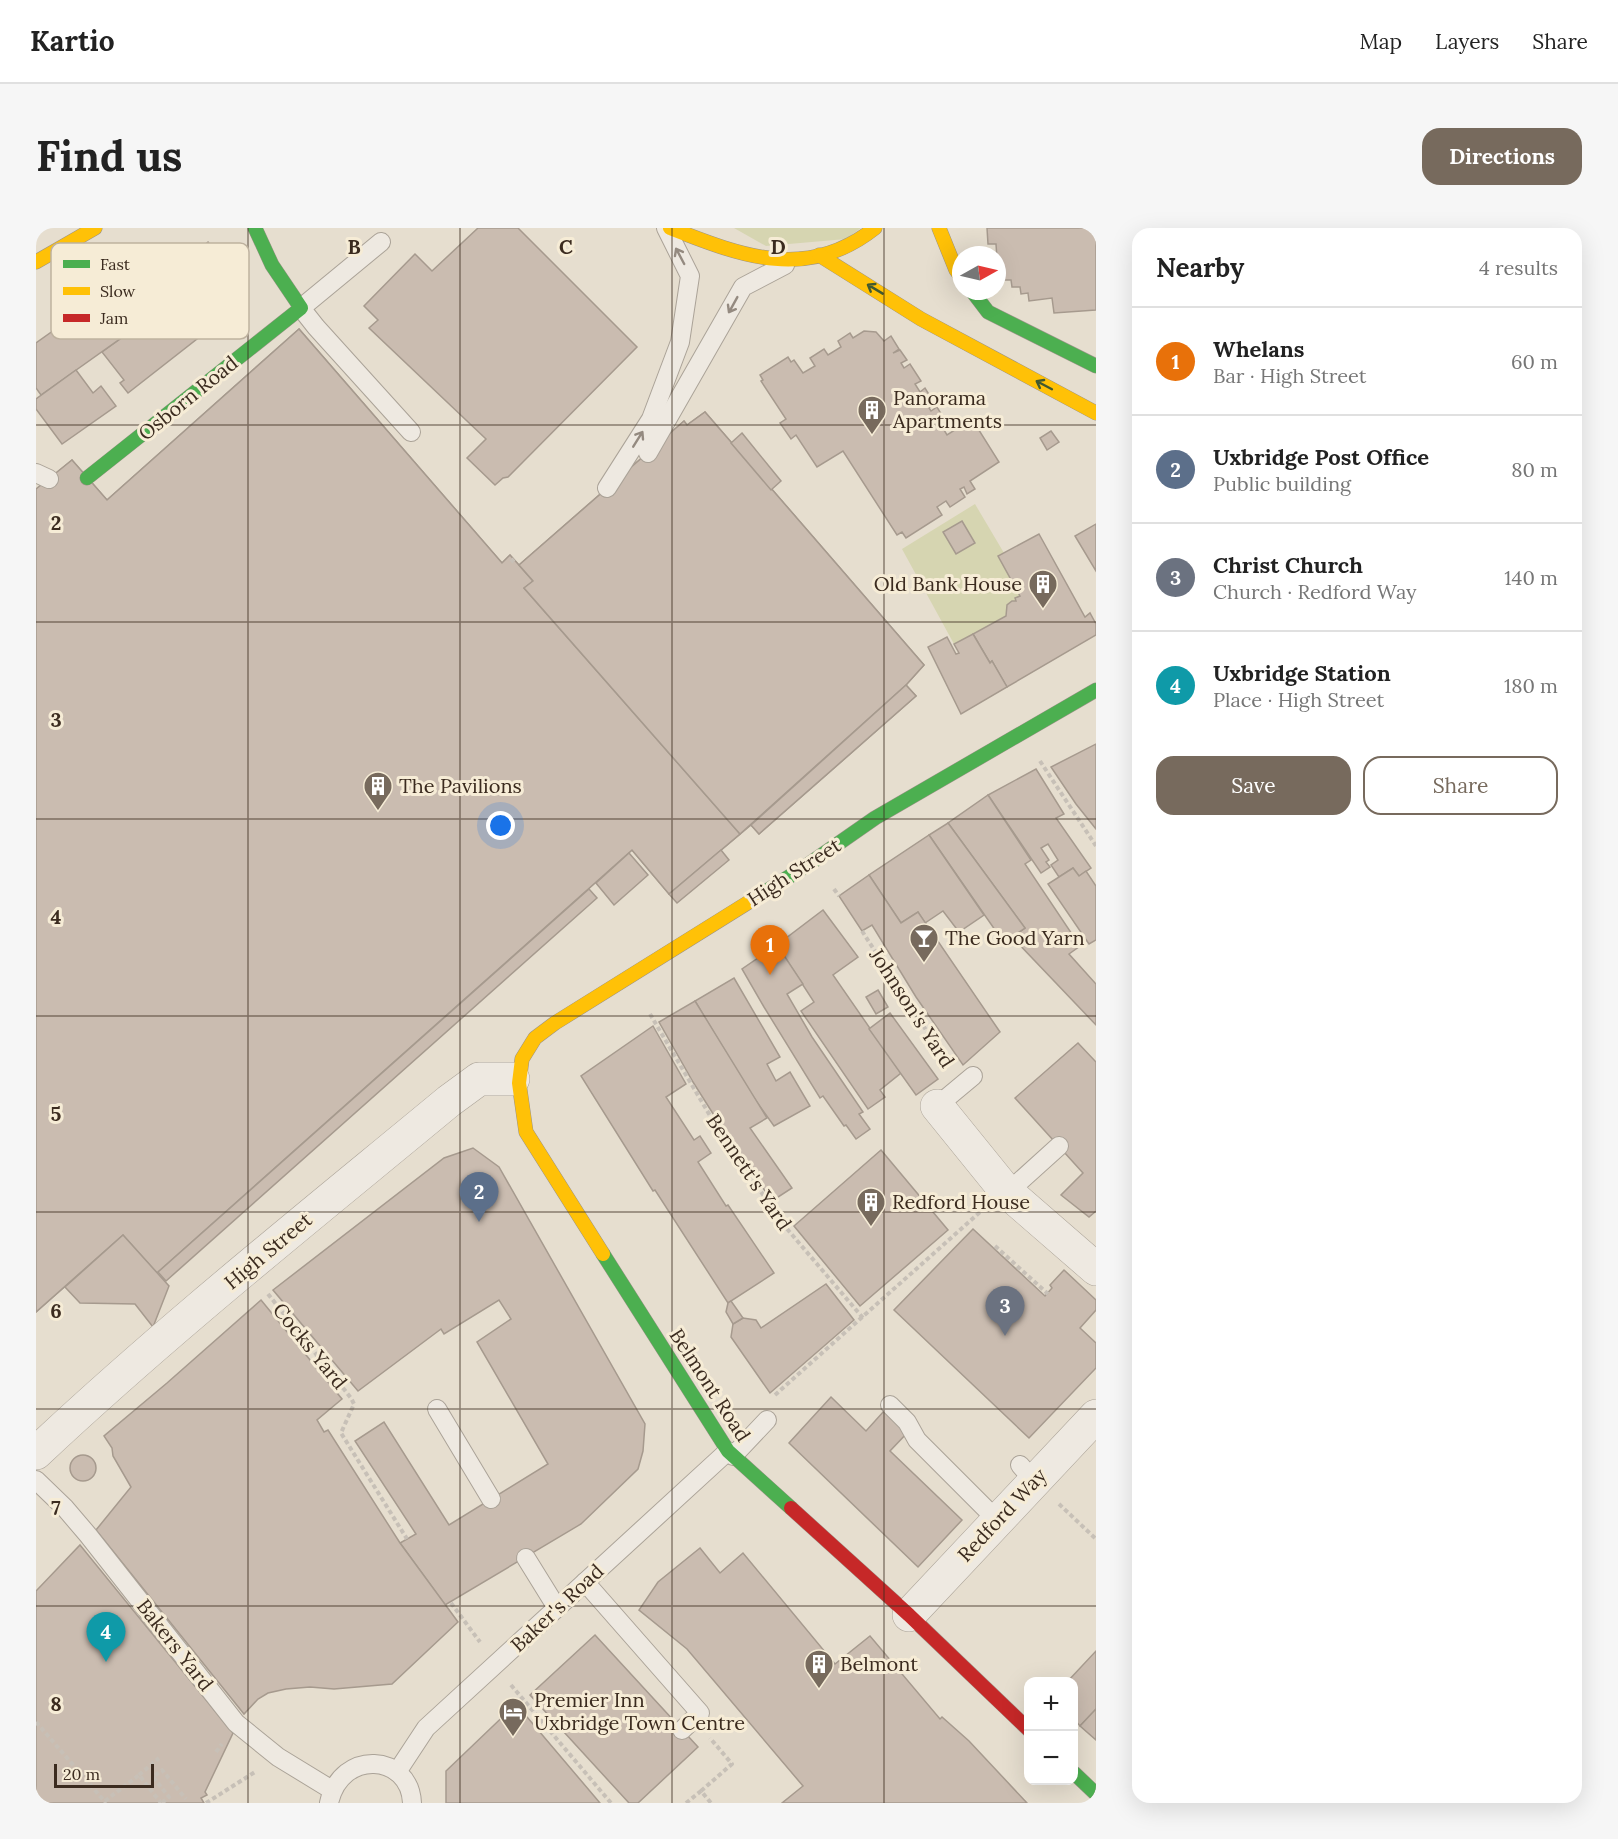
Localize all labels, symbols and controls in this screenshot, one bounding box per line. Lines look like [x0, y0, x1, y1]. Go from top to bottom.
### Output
text: Kartio [30, 23, 114, 59]
text: Map [1359, 28, 1402, 55]
text: Layers [1435, 28, 1499, 55]
text: Share [1532, 28, 1588, 55]
button: Directions [1422, 128, 1582, 185]
text: Find us [36, 129, 182, 183]
text: B [347, 234, 361, 259]
text: C [559, 234, 573, 259]
text: D [770, 234, 786, 259]
legend [51, 243, 249, 339]
north arrow [952, 246, 1006, 300]
one-way arrow [673, 248, 685, 266]
text: Nearby [1156, 251, 1244, 284]
text: Fast [100, 254, 131, 274]
text: 4 results [1479, 255, 1558, 280]
text: Slow [100, 281, 136, 301]
one-way arrow [867, 283, 884, 295]
one-way arrow [726, 296, 738, 313]
text: Jam [99, 308, 128, 328]
text: Whelans [1213, 335, 1305, 363]
text: 1 [1171, 349, 1180, 374]
text: 60 m [1511, 349, 1558, 374]
street label: Osborn Road [133, 350, 243, 445]
text: Bar · High Street [1213, 363, 1367, 388]
one-way arrow [1036, 379, 1054, 390]
place label: Panorama Apartments [892, 385, 1002, 433]
building icon: Panorama Apartments [856, 394, 888, 436]
one-way arrow [632, 431, 644, 448]
text: Uxbridge Post Office [1213, 443, 1429, 471]
text: 2 [1170, 457, 1181, 482]
text: 80 m [1511, 457, 1558, 482]
text: Public building [1213, 471, 1351, 496]
text: 2 [51, 510, 61, 535]
text: Christ Church [1213, 551, 1363, 579]
text: 3 [1170, 565, 1181, 590]
text: 140 m [1504, 565, 1558, 590]
building icon: Old Bank House [1027, 568, 1059, 610]
place label: Old Bank House [874, 571, 1022, 596]
text: Church · Redford Way [1213, 579, 1417, 604]
text: Uxbridge Station [1213, 659, 1391, 687]
text: 4 [1170, 673, 1181, 698]
text: 180 m [1504, 673, 1558, 698]
text: Place · High Street [1213, 687, 1384, 712]
text: 3 [50, 707, 62, 732]
button: Save [1156, 756, 1351, 815]
button: Share [1363, 756, 1558, 815]
building icon: The Pavilions [362, 770, 394, 812]
place label: The Pavilions [399, 773, 522, 798]
your location [486, 811, 515, 840]
street label: High Street [742, 832, 845, 911]
text: 4 [51, 904, 62, 929]
bar icon: The Good Yarn [908, 922, 940, 964]
place label: The Good Yarn [945, 925, 1085, 950]
pin: 1 [750, 926, 790, 975]
street label: Johnson's Yard [864, 943, 960, 1072]
text: 5 [51, 1101, 62, 1126]
street label: Bennett's Yard [701, 1109, 798, 1235]
pin: 2 [460, 1172, 498, 1222]
building icon: Redford House [855, 1186, 887, 1228]
place label: Redford House [892, 1189, 1030, 1214]
street label: High Street [219, 1207, 317, 1294]
pin: 3 [986, 1286, 1024, 1336]
street label: Cocks Yard [268, 1297, 353, 1394]
text: 6 [50, 1298, 62, 1323]
street label: Belmont Road [665, 1324, 756, 1446]
street label: Redford Way [952, 1462, 1052, 1567]
text: 7 [51, 1495, 61, 1520]
street label: Baker's Road [505, 1558, 608, 1657]
street label: Bakers Yard [132, 1594, 219, 1696]
pin: 4 [86, 1612, 126, 1662]
building icon: Belmont [803, 1648, 835, 1690]
place label: Belmont [840, 1651, 918, 1676]
map controls [1024, 1677, 1078, 1785]
button: + [1024, 1677, 1078, 1731]
place label: Premier Inn Uxbridge Town Centre [534, 1687, 745, 1735]
text: 8 [50, 1691, 62, 1716]
hotel icon: Premier Inn Uxbridge Town Centre [497, 1696, 529, 1738]
button: − [1024, 1731, 1078, 1785]
scale bar [54, 1761, 154, 1788]
text: 20 m [63, 1764, 100, 1784]

